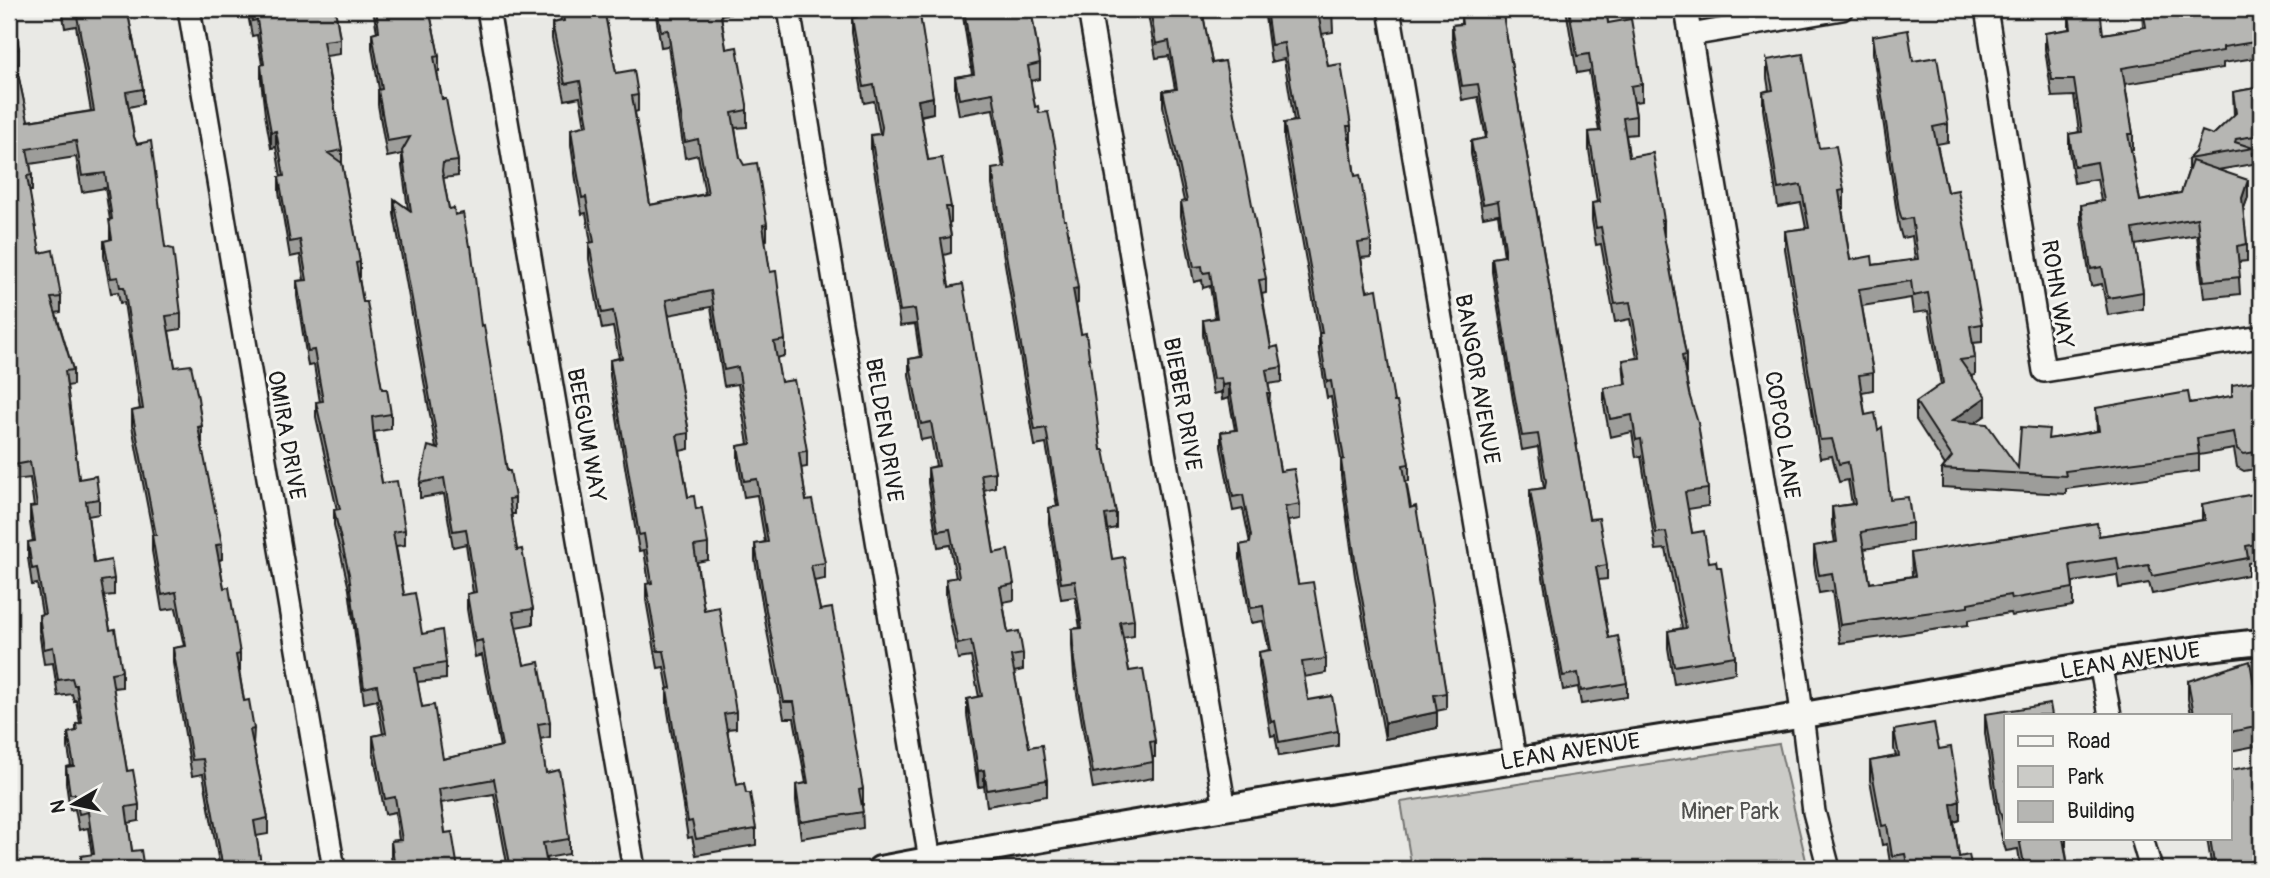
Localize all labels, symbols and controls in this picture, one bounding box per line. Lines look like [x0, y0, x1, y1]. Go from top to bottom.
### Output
street label: ROHN WAY [2035, 238, 2080, 350]
street label: BANGOR AVENUE [1448, 292, 1507, 467]
street label: BIEBER DRIVE [1157, 335, 1208, 473]
street label: BELDEN DRIVE [859, 356, 910, 504]
street label: BEEGUM WAY [560, 366, 613, 504]
street label: OMIRA DRIVE [261, 368, 312, 502]
street label: COPCO LANE [1758, 369, 1807, 501]
street label: LEAN AVENUE [2058, 635, 2202, 686]
legend [2004, 714, 2232, 840]
street label: LEAN AVENUE [1498, 726, 1642, 777]
text: Road [2067, 728, 2111, 755]
text: Park [2067, 764, 2104, 791]
north arrow [38, 770, 108, 840]
park label: Miner Park [1681, 797, 1780, 826]
text: N [45, 798, 71, 815]
text: Building [2067, 798, 2134, 825]

